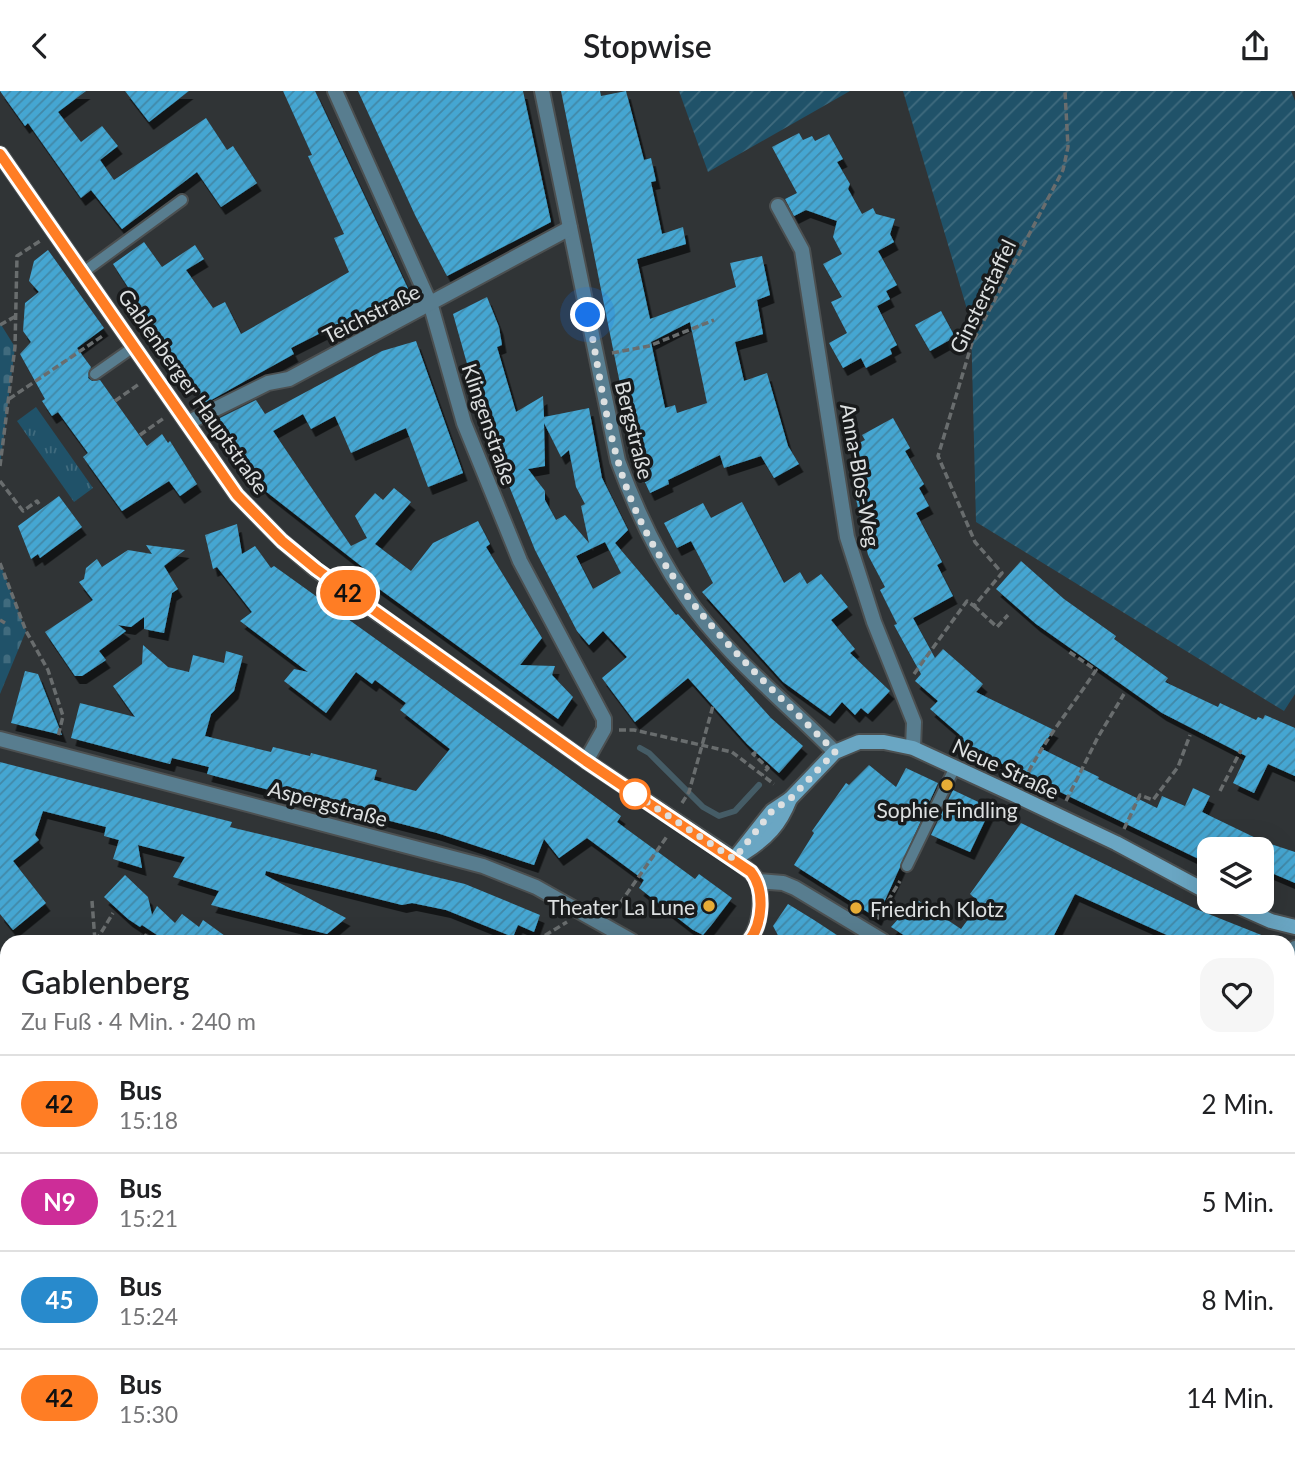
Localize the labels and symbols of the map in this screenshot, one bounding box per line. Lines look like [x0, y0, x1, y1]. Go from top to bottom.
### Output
street label: Ginsterstaffel [944, 235, 1020, 357]
street label: Teichstraße [318, 278, 424, 348]
street label: Gablenberger Hauptstraße [114, 284, 274, 498]
your location [570, 297, 605, 332]
street label: Klingenstraße [458, 360, 522, 488]
street label: Bergstraße [611, 378, 659, 482]
street label: Anna-Blos-Weg [836, 401, 886, 549]
line badge: 42 [316, 570, 380, 616]
street label: Neue Straße [949, 732, 1063, 804]
street label: Aspergstraße [266, 775, 390, 831]
marker: Sophie Findling [939, 777, 955, 793]
unlabelled marker [620, 779, 650, 809]
place label: Sophie Findling [876, 797, 1018, 822]
place label: Theater La Lune [547, 894, 695, 919]
place label: Friedrich Klotz [870, 896, 1004, 921]
marker: Theater La Lune [701, 898, 717, 914]
marker: Friedrich Klotz [848, 900, 864, 916]

